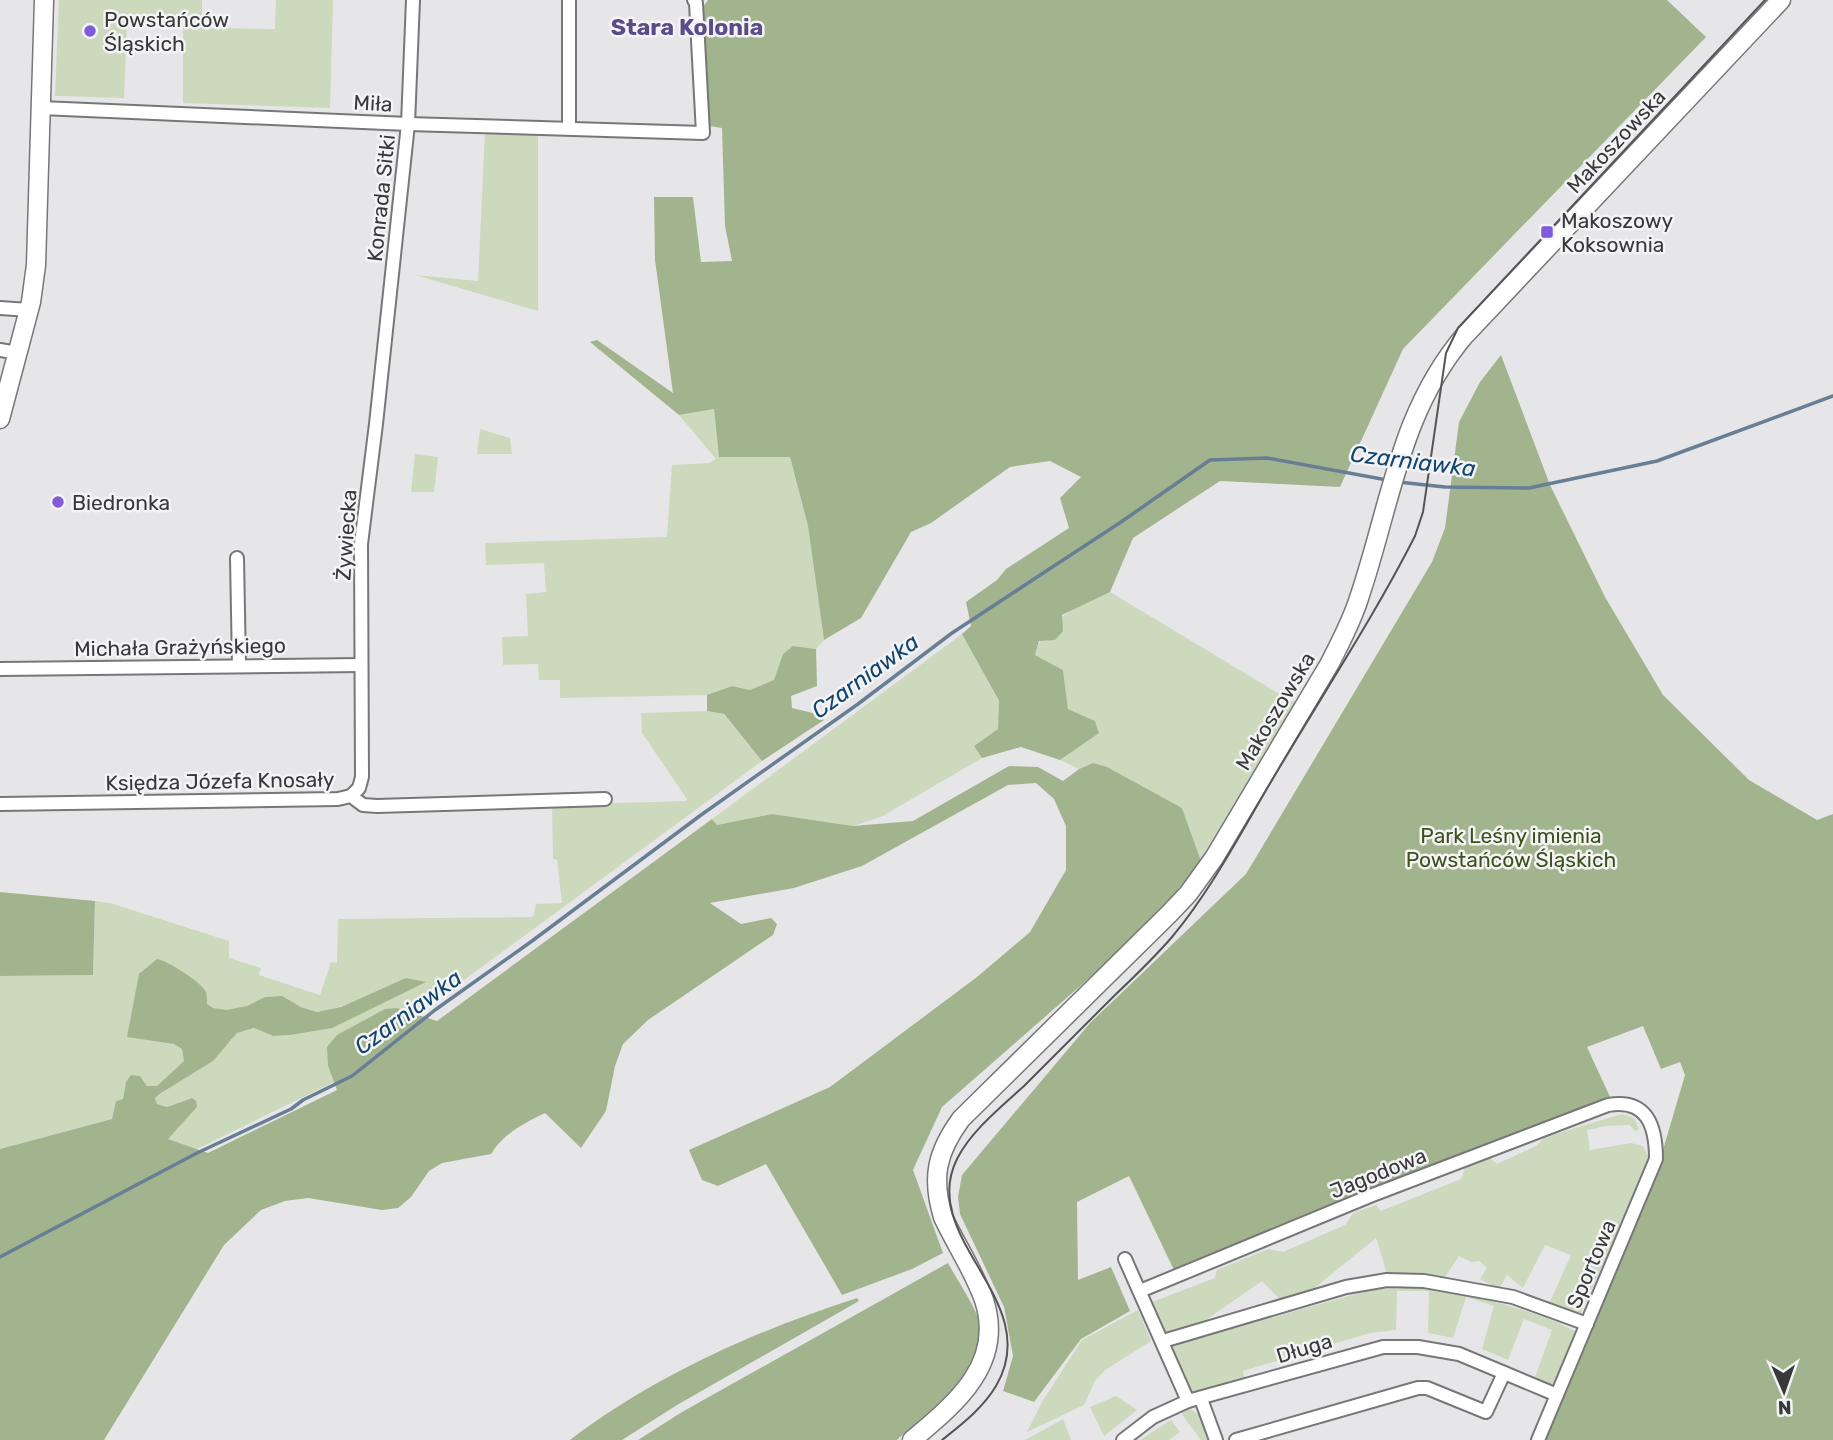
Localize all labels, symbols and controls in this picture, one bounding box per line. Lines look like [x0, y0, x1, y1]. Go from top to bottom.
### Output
place label: Powstańców Śląskich [104, 7, 229, 56]
district label: Stara Kolonia [611, 13, 763, 41]
marker: Powstańców Śląskich [82, 23, 98, 39]
street label: Makoszowska [1561, 84, 1671, 198]
street label: Miła [353, 89, 393, 117]
street label: Konrada Sitki [362, 133, 400, 263]
place label: Makoszowy Koksownia [1561, 208, 1674, 257]
marker: Makoszowy Koksownia [1539, 224, 1555, 240]
water label: Czarniawka [1349, 439, 1477, 483]
street label: Żywiecka [330, 489, 362, 581]
place label: Biedronka [72, 490, 170, 515]
marker: Biedronka [50, 494, 66, 510]
water label: Czarniawka [806, 628, 924, 724]
street label: Michała Grażyńskiego [74, 633, 286, 661]
street label: Makoszowska [1230, 647, 1320, 775]
street label: Księdza Józefa Knosały [105, 766, 335, 795]
park label: Park Leśny imienia Powstańców Śląskich [1406, 823, 1616, 872]
water label: Czarniawka [349, 964, 467, 1060]
street label: Jagodowa [1326, 1142, 1430, 1204]
street label: Sportowa [1561, 1216, 1621, 1312]
street label: Długa [1273, 1328, 1335, 1368]
north arrow [1749, 1356, 1819, 1426]
text: N [1777, 1396, 1792, 1419]

